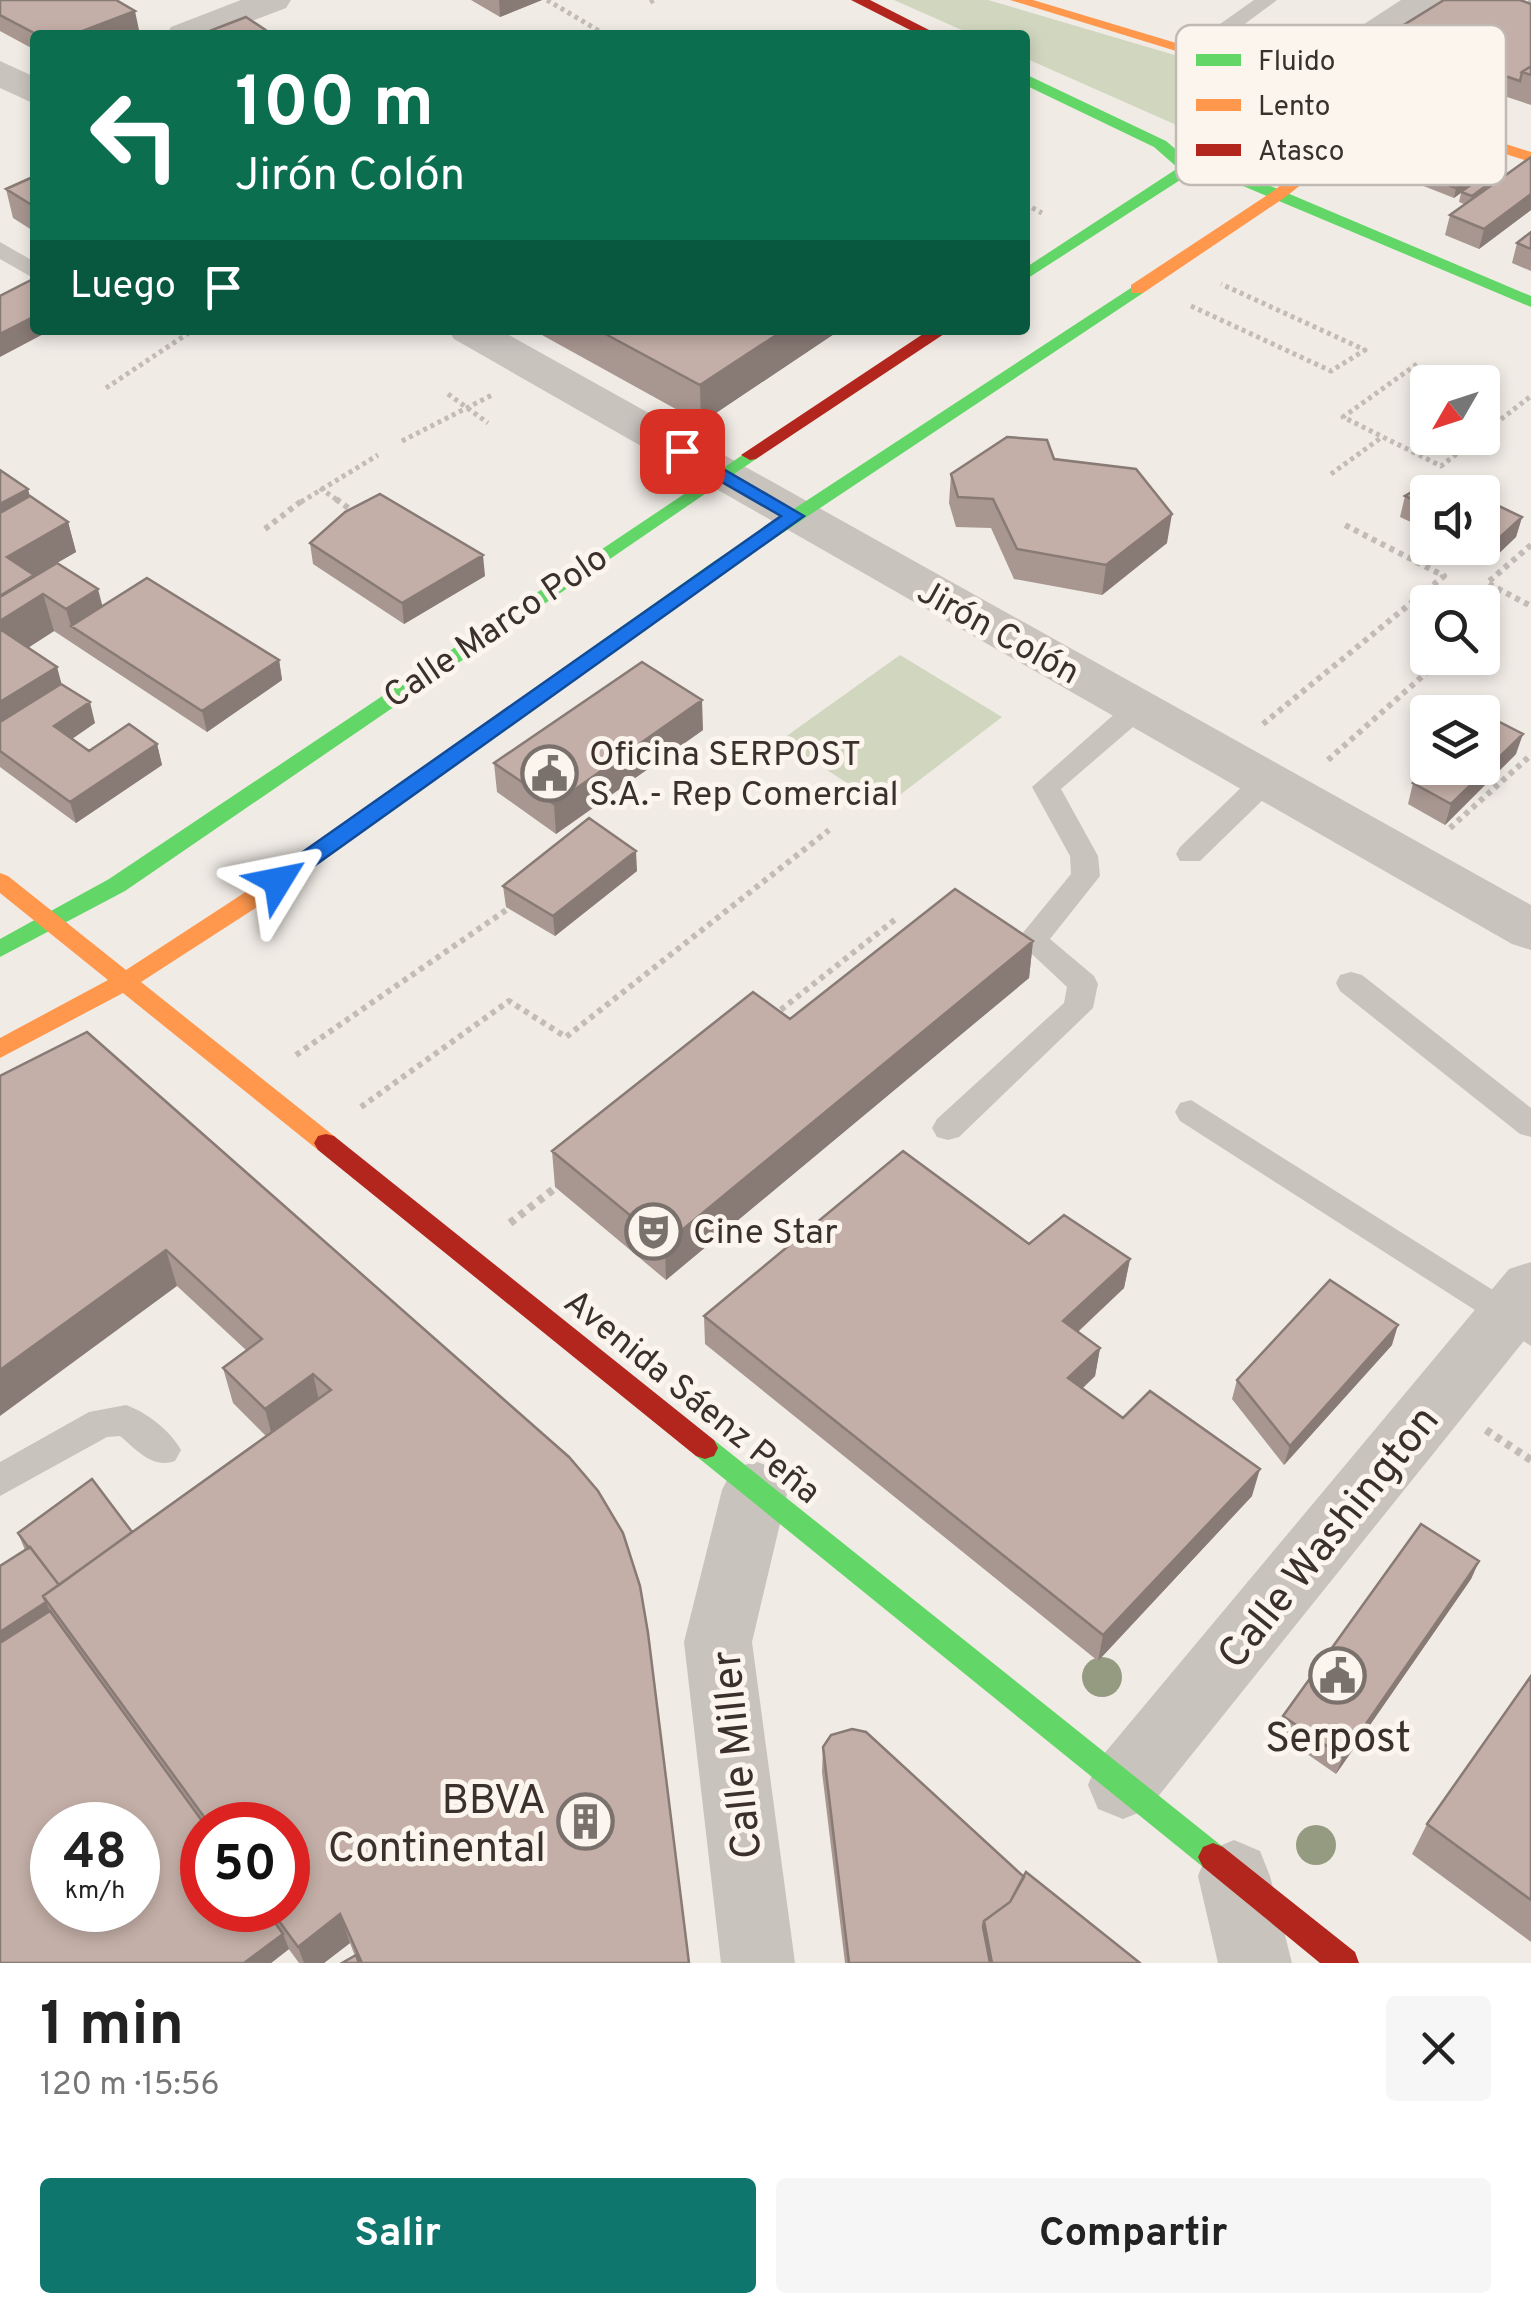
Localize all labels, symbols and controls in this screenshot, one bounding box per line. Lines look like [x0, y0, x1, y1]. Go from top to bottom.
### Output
legend [1176, 25, 1506, 185]
text: Fluido [1258, 45, 1335, 81]
text: 100 m [235, 62, 434, 151]
icon: left [70, 70, 200, 200]
text: Lento [1258, 90, 1330, 126]
text: Atasco [1258, 135, 1344, 171]
text: Jirón Colón [235, 149, 465, 206]
icon: arrive [196, 260, 251, 315]
text: Luego [70, 263, 176, 312]
north arrow [1410, 365, 1500, 455]
map controls [1410, 365, 1500, 785]
pin [640, 409, 725, 494]
icon: arrive [655, 424, 710, 479]
button: sound [1410, 475, 1500, 565]
street label: Calle Marco Polo [376, 537, 617, 720]
street label: Jirón Colón [909, 571, 1086, 696]
button: search [1410, 585, 1500, 675]
button: layers [1410, 695, 1500, 785]
place label: Oficina SERPOST S.A.- Rep Comercial [589, 734, 899, 818]
public building icon: Oficina SERPOST S.A.- Rep Comercial [520, 743, 580, 803]
position arrow [226, 829, 330, 933]
theatre icon: Cine Star [624, 1201, 684, 1261]
place label: Cine Star [693, 1212, 838, 1256]
street label: Avenida Sáenz Peña [554, 1281, 828, 1515]
street label: Calle Washington [1208, 1396, 1453, 1681]
public building icon: Serpost [1308, 1646, 1368, 1706]
street label: Calle Miller [702, 1648, 777, 1861]
place label: Serpost [1265, 1714, 1411, 1767]
place label: BBVA Continental [328, 1776, 546, 1877]
building icon: BBVA Continental [555, 1792, 615, 1852]
speed limit sign: 50 [180, 1802, 310, 1932]
text: 48 [63, 1823, 127, 1886]
text: km/h [65, 1876, 125, 1908]
text: 1 min [40, 1990, 184, 2066]
button: close [1386, 1996, 1491, 2101]
text: 120 m · 15:56 [40, 2066, 220, 2106]
button: Salir [40, 2178, 756, 2293]
button: Compartir [776, 2178, 1491, 2293]

